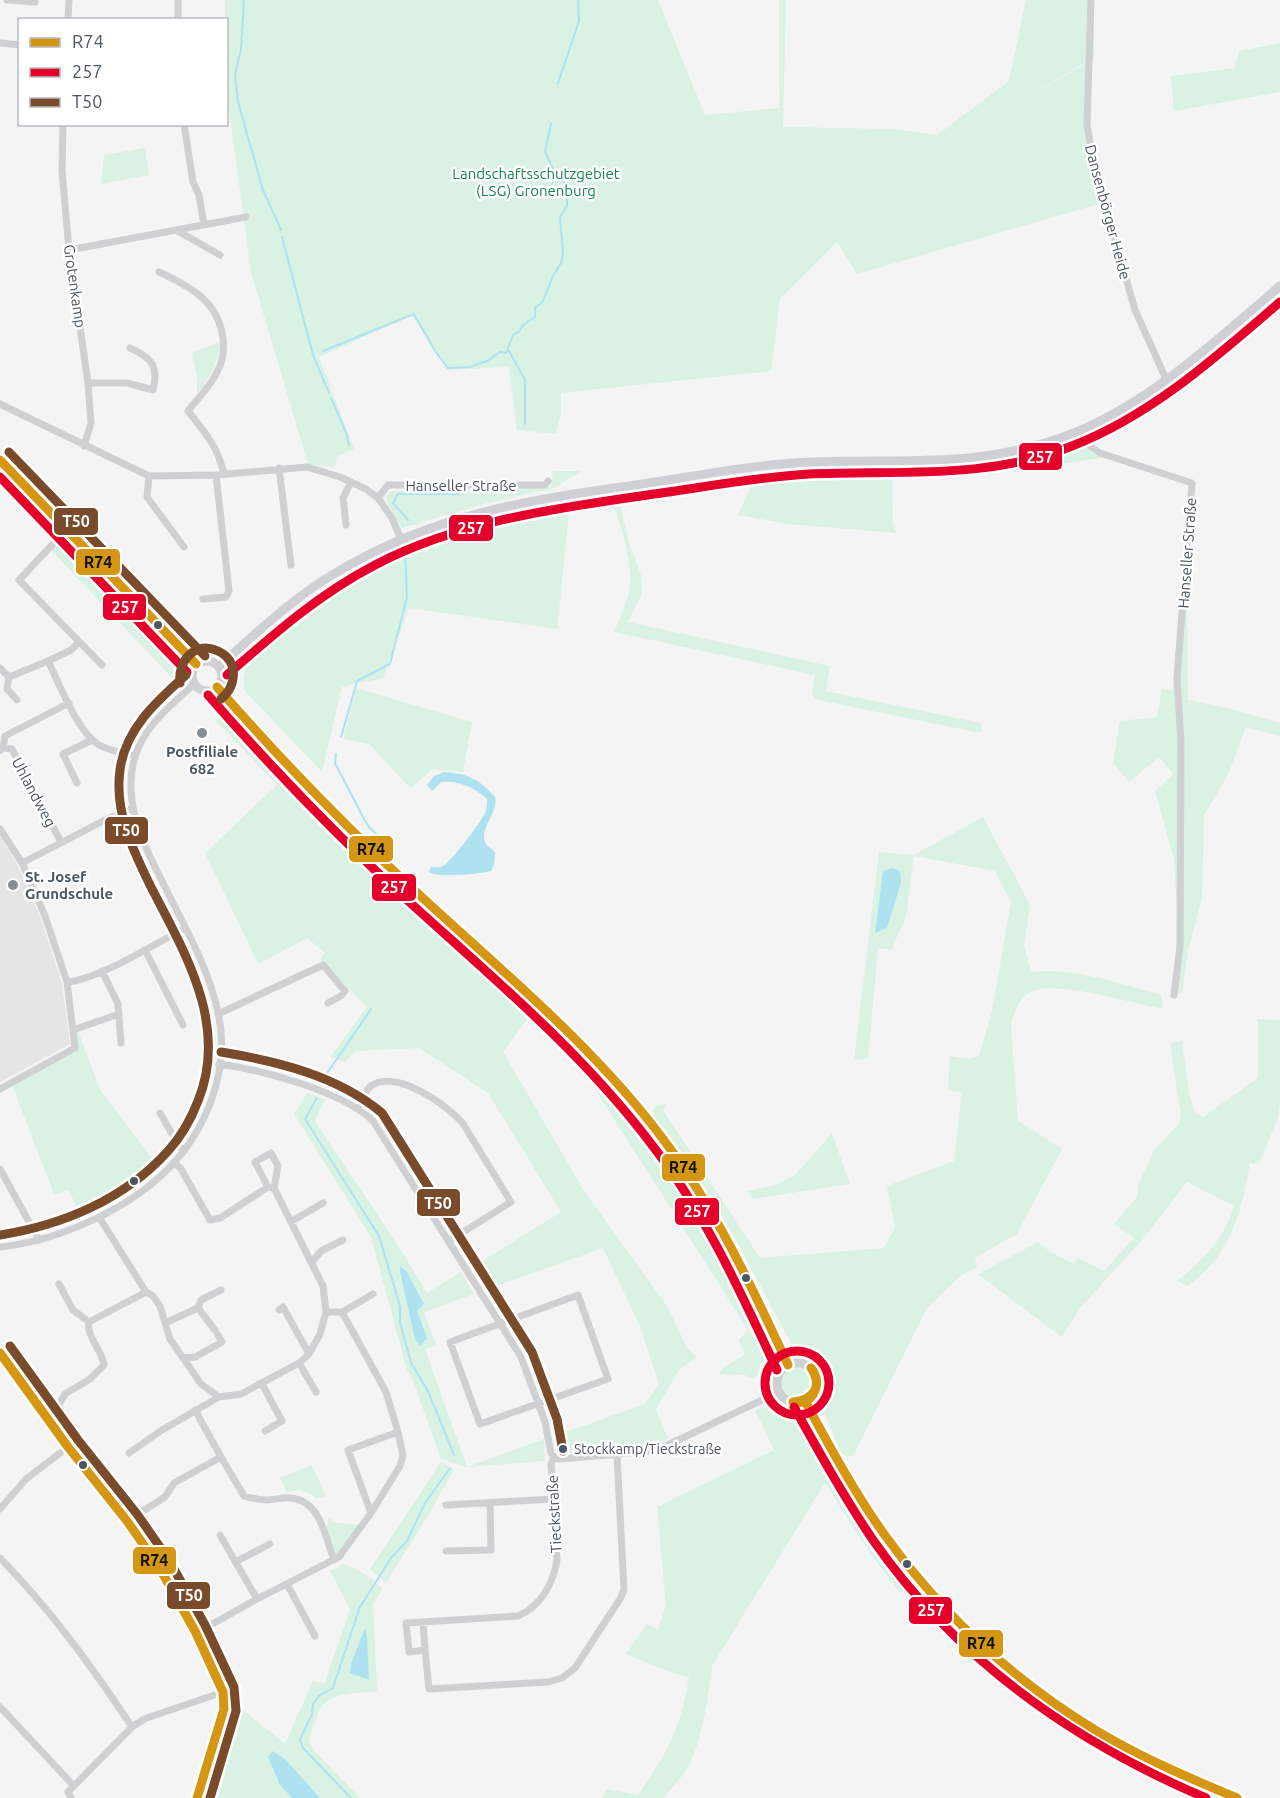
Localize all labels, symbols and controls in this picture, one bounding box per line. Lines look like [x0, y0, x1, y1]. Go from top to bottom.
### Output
legend [18, 18, 228, 126]
text: R74 [72, 31, 104, 51]
text: 257 [72, 61, 102, 81]
text: T50 [72, 91, 102, 111]
street label: Dansenbörger Heide [1082, 143, 1134, 281]
park label: Landschaftsschutzgebiet (LSG) Gronenburg [452, 165, 620, 199]
street label: Grotenkamp [61, 243, 89, 329]
line badge: 257 [1018, 442, 1063, 471]
text: 257 [1026, 448, 1054, 466]
street label: Hanseller Straße [405, 477, 517, 494]
street label: Hanseller Straße [1175, 497, 1199, 609]
line badge: T50 [53, 507, 99, 536]
text: T50 [62, 512, 90, 530]
line badge: 257 [448, 514, 494, 542]
text: 257 [457, 519, 485, 537]
line badge: R74 [75, 548, 121, 576]
text: R74 [84, 553, 112, 571]
line badge: 257 [102, 593, 147, 621]
text: 257 [111, 598, 139, 616]
unlabelled marker [152, 619, 164, 631]
marker: Postfiliale 682 [195, 726, 209, 740]
place label: Postfiliale 682 [166, 743, 238, 777]
street label: Uhlandweg [9, 754, 59, 830]
line badge: T50 [104, 816, 149, 845]
text: T50 [112, 821, 140, 839]
line badge: R74 [348, 835, 394, 863]
text: R74 [357, 840, 385, 858]
place label: St. Josef Grundschule [25, 868, 113, 902]
line badge: 257 [371, 873, 417, 902]
marker: St. Josef Grundschule [6, 878, 20, 892]
text: 257 [380, 878, 408, 896]
line badge: R74 [661, 1153, 706, 1182]
text: R74 [669, 1158, 697, 1176]
unlabelled marker [128, 1175, 140, 1187]
line badge: T50 [416, 1188, 461, 1217]
text: T50 [424, 1194, 452, 1212]
line badge: 257 [674, 1197, 720, 1226]
text: 257 [683, 1202, 711, 1220]
unlabelled marker [740, 1272, 752, 1284]
place label: Stockkamp/Tieckstraße [574, 1441, 722, 1457]
marker: Stockkamp/Tieckstraße [557, 1443, 569, 1455]
unlabelled marker [77, 1459, 89, 1471]
street label: Tieckstraße [543, 1474, 565, 1554]
line badge: R74 [132, 1546, 177, 1575]
text: R74 [140, 1551, 168, 1569]
unlabelled marker [901, 1558, 913, 1570]
line badge: T50 [166, 1581, 211, 1610]
text: T50 [175, 1586, 203, 1604]
line badge: 257 [908, 1596, 953, 1625]
text: 257 [917, 1601, 945, 1619]
line badge: R74 [958, 1629, 1004, 1658]
text: R74 [967, 1634, 995, 1652]

